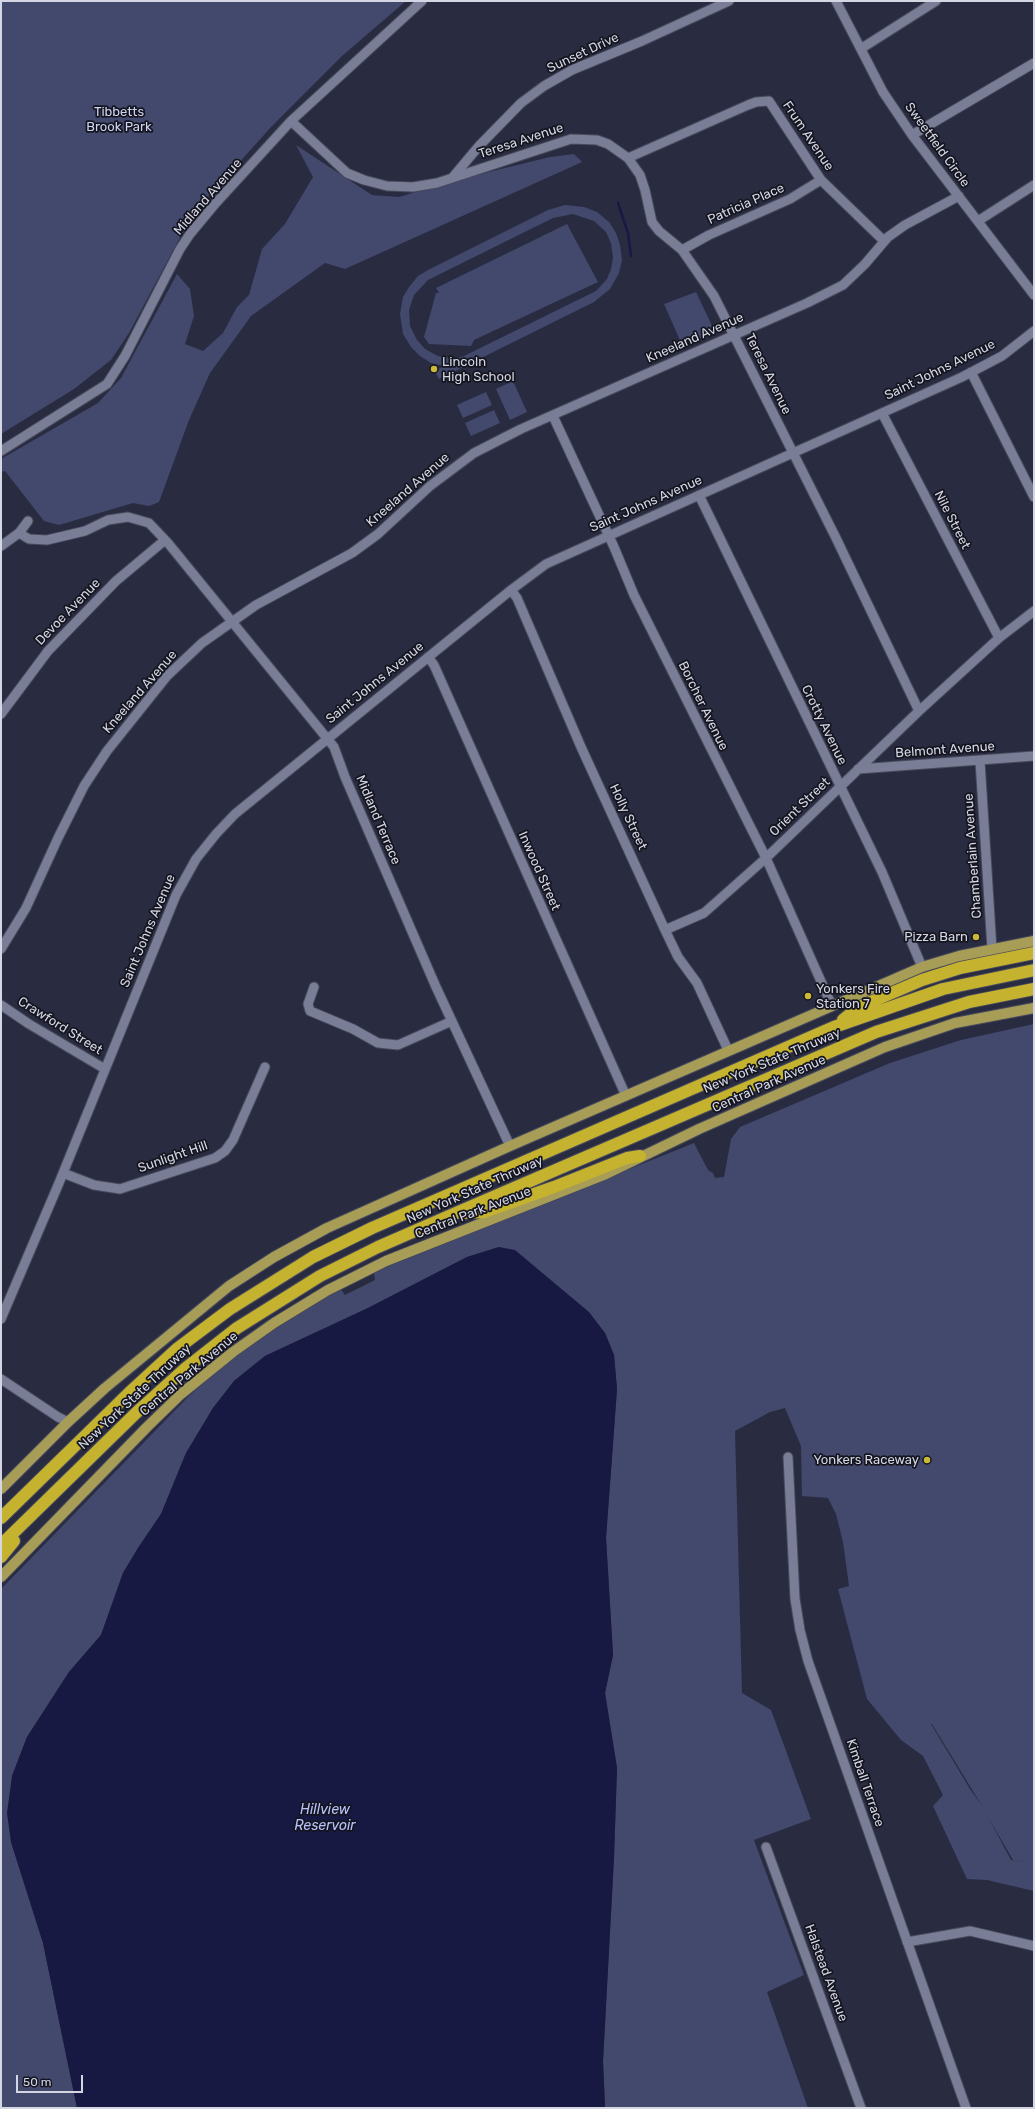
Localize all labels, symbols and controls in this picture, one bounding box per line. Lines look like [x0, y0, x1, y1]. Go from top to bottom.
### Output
street label: Sunset Drive [545, 30, 621, 76]
street label: Frum Avenue [779, 98, 837, 174]
street label: Sweetfield Circle [901, 100, 973, 190]
park label: Tibbetts Brook Park [86, 104, 152, 135]
street label: Teresa Avenue [477, 120, 565, 162]
street label: Midland Avenue [171, 156, 245, 238]
street label: Patricia Place [705, 180, 787, 228]
street label: Kneeland Avenue [644, 310, 746, 366]
street label: Teresa Avenue [742, 331, 794, 417]
street label: Saint Johns Avenue [882, 336, 998, 404]
place label: Lincoln High School [442, 354, 515, 385]
marker: Lincoln High School [429, 364, 439, 374]
street label: Kneeland Avenue [363, 450, 453, 530]
street label: Saint Johns Avenue [587, 472, 705, 536]
street label: Nile Street [931, 488, 973, 552]
street label: Devoe Avenue [32, 575, 104, 649]
street label: Saint Johns Avenue [323, 639, 427, 727]
street label: Kneeland Avenue [100, 647, 180, 737]
street label: Borcher Avenue [675, 659, 731, 753]
street label: Crotty Avenue [798, 683, 850, 767]
street label: Belmont Avenue [895, 739, 995, 761]
street label: Midland Terrace [352, 773, 404, 867]
street label: Orient Street [767, 774, 833, 840]
street label: Holly Street [606, 782, 650, 852]
street label: Chamberlain Avenue [961, 793, 985, 919]
street label: Inwood Street [515, 829, 563, 913]
street label: Saint Johns Avenue [117, 872, 179, 990]
place label: Pizza Barn [904, 929, 968, 945]
marker: Pizza Barn [971, 932, 981, 942]
place label: Yonkers Fire Station 7 [816, 981, 890, 1012]
marker: Yonkers Fire Station 7 [803, 991, 813, 1001]
street label: Crawford Street [15, 994, 105, 1058]
street label: New York State Thruway [701, 1025, 843, 1097]
street label: Central Park Avenue [710, 1052, 828, 1116]
street label: Sunlight Hill [136, 1138, 210, 1176]
street label: New York State Thruway [404, 1153, 546, 1227]
street label: Central Park Avenue [413, 1184, 533, 1242]
street label: Central Park Avenue [137, 1329, 241, 1419]
street label: New York State Thruway [76, 1341, 194, 1453]
place label: Yonkers Raceway [814, 1452, 919, 1468]
marker: Yonkers Raceway [922, 1455, 932, 1465]
street label: Kimball Terrace [843, 1737, 887, 1829]
water label: Hillview Reservoir [294, 1802, 356, 1834]
street label: Halstead Avenue [801, 1922, 851, 2024]
scale bar [18, 2067, 85, 2093]
text: 50 m [23, 2075, 51, 2089]

